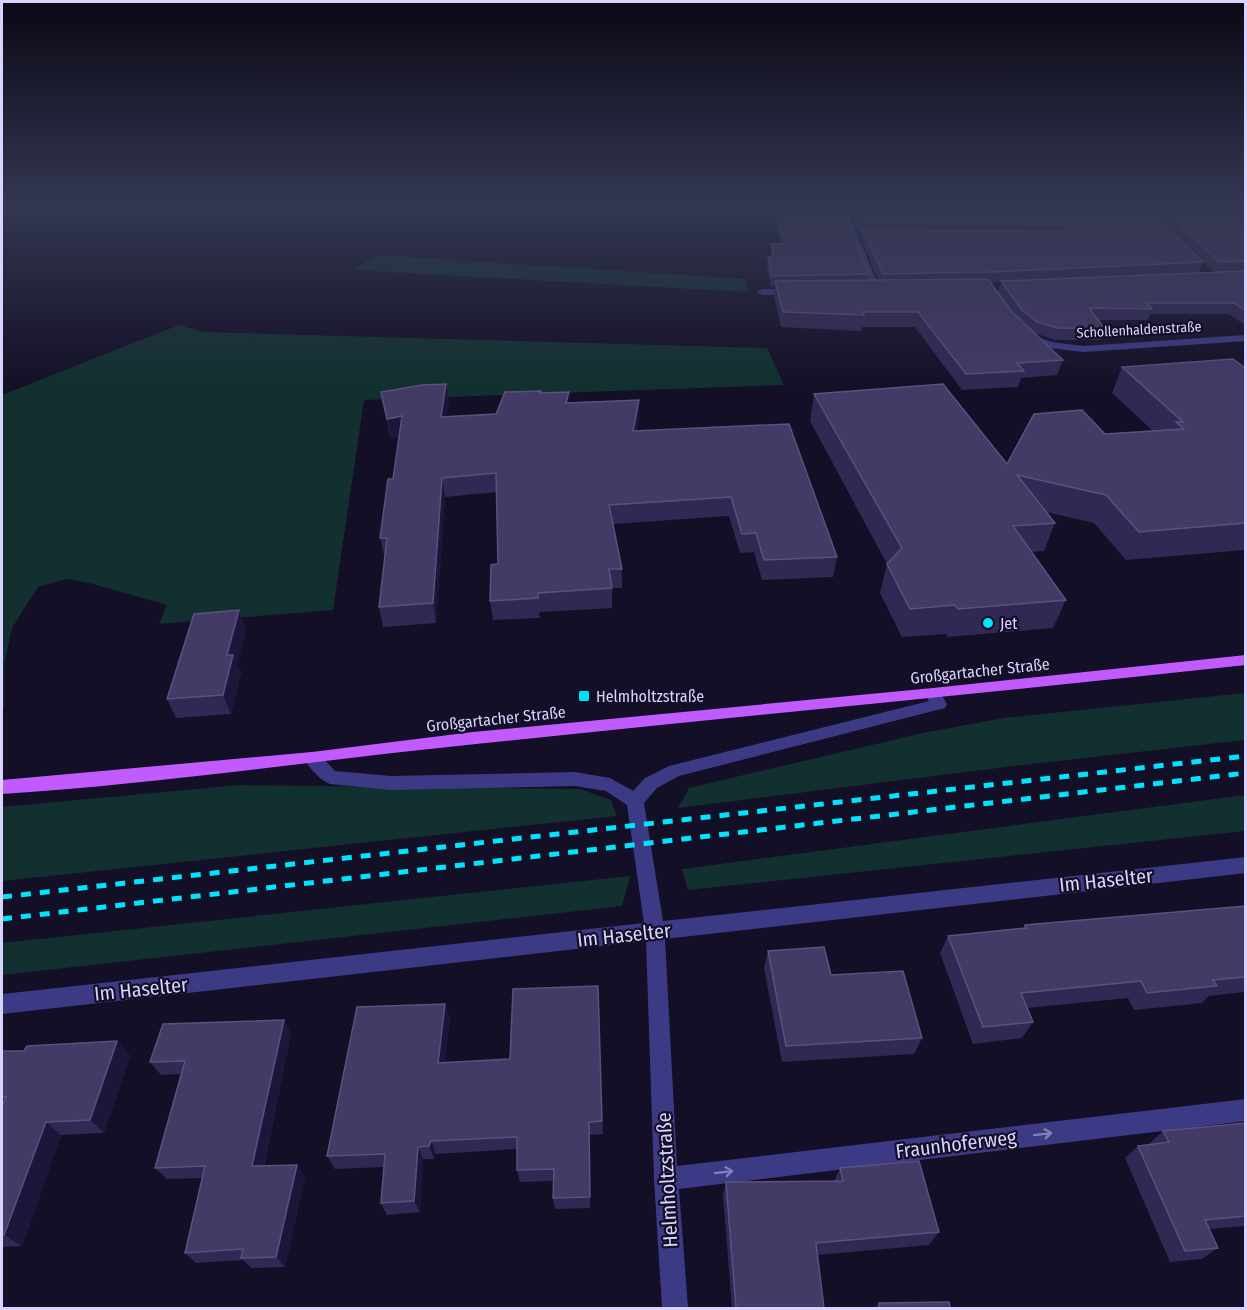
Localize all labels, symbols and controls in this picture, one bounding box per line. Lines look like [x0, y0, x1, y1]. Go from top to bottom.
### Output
street label: Schollenhaldenstraße [1076, 318, 1202, 342]
place label: Jet [1000, 614, 1018, 633]
marker: Jet [981, 616, 995, 630]
street label: Großgartacher Straße [909, 654, 1051, 688]
place label: Helmholtzstraße [596, 687, 704, 706]
marker: Helmholtzstraße [577, 689, 591, 703]
street label: Großgartacher Straße [425, 702, 567, 736]
street label: Im Haselter [1058, 863, 1154, 897]
street label: Im Haselter [576, 918, 672, 952]
street label: Im Haselter [93, 972, 189, 1006]
street label: Helmholtzstraße [651, 1112, 683, 1248]
street label: Fraunhoferweg [894, 1125, 1018, 1163]
one-way arrow [1032, 1128, 1052, 1139]
one-way arrow [714, 1166, 734, 1177]

